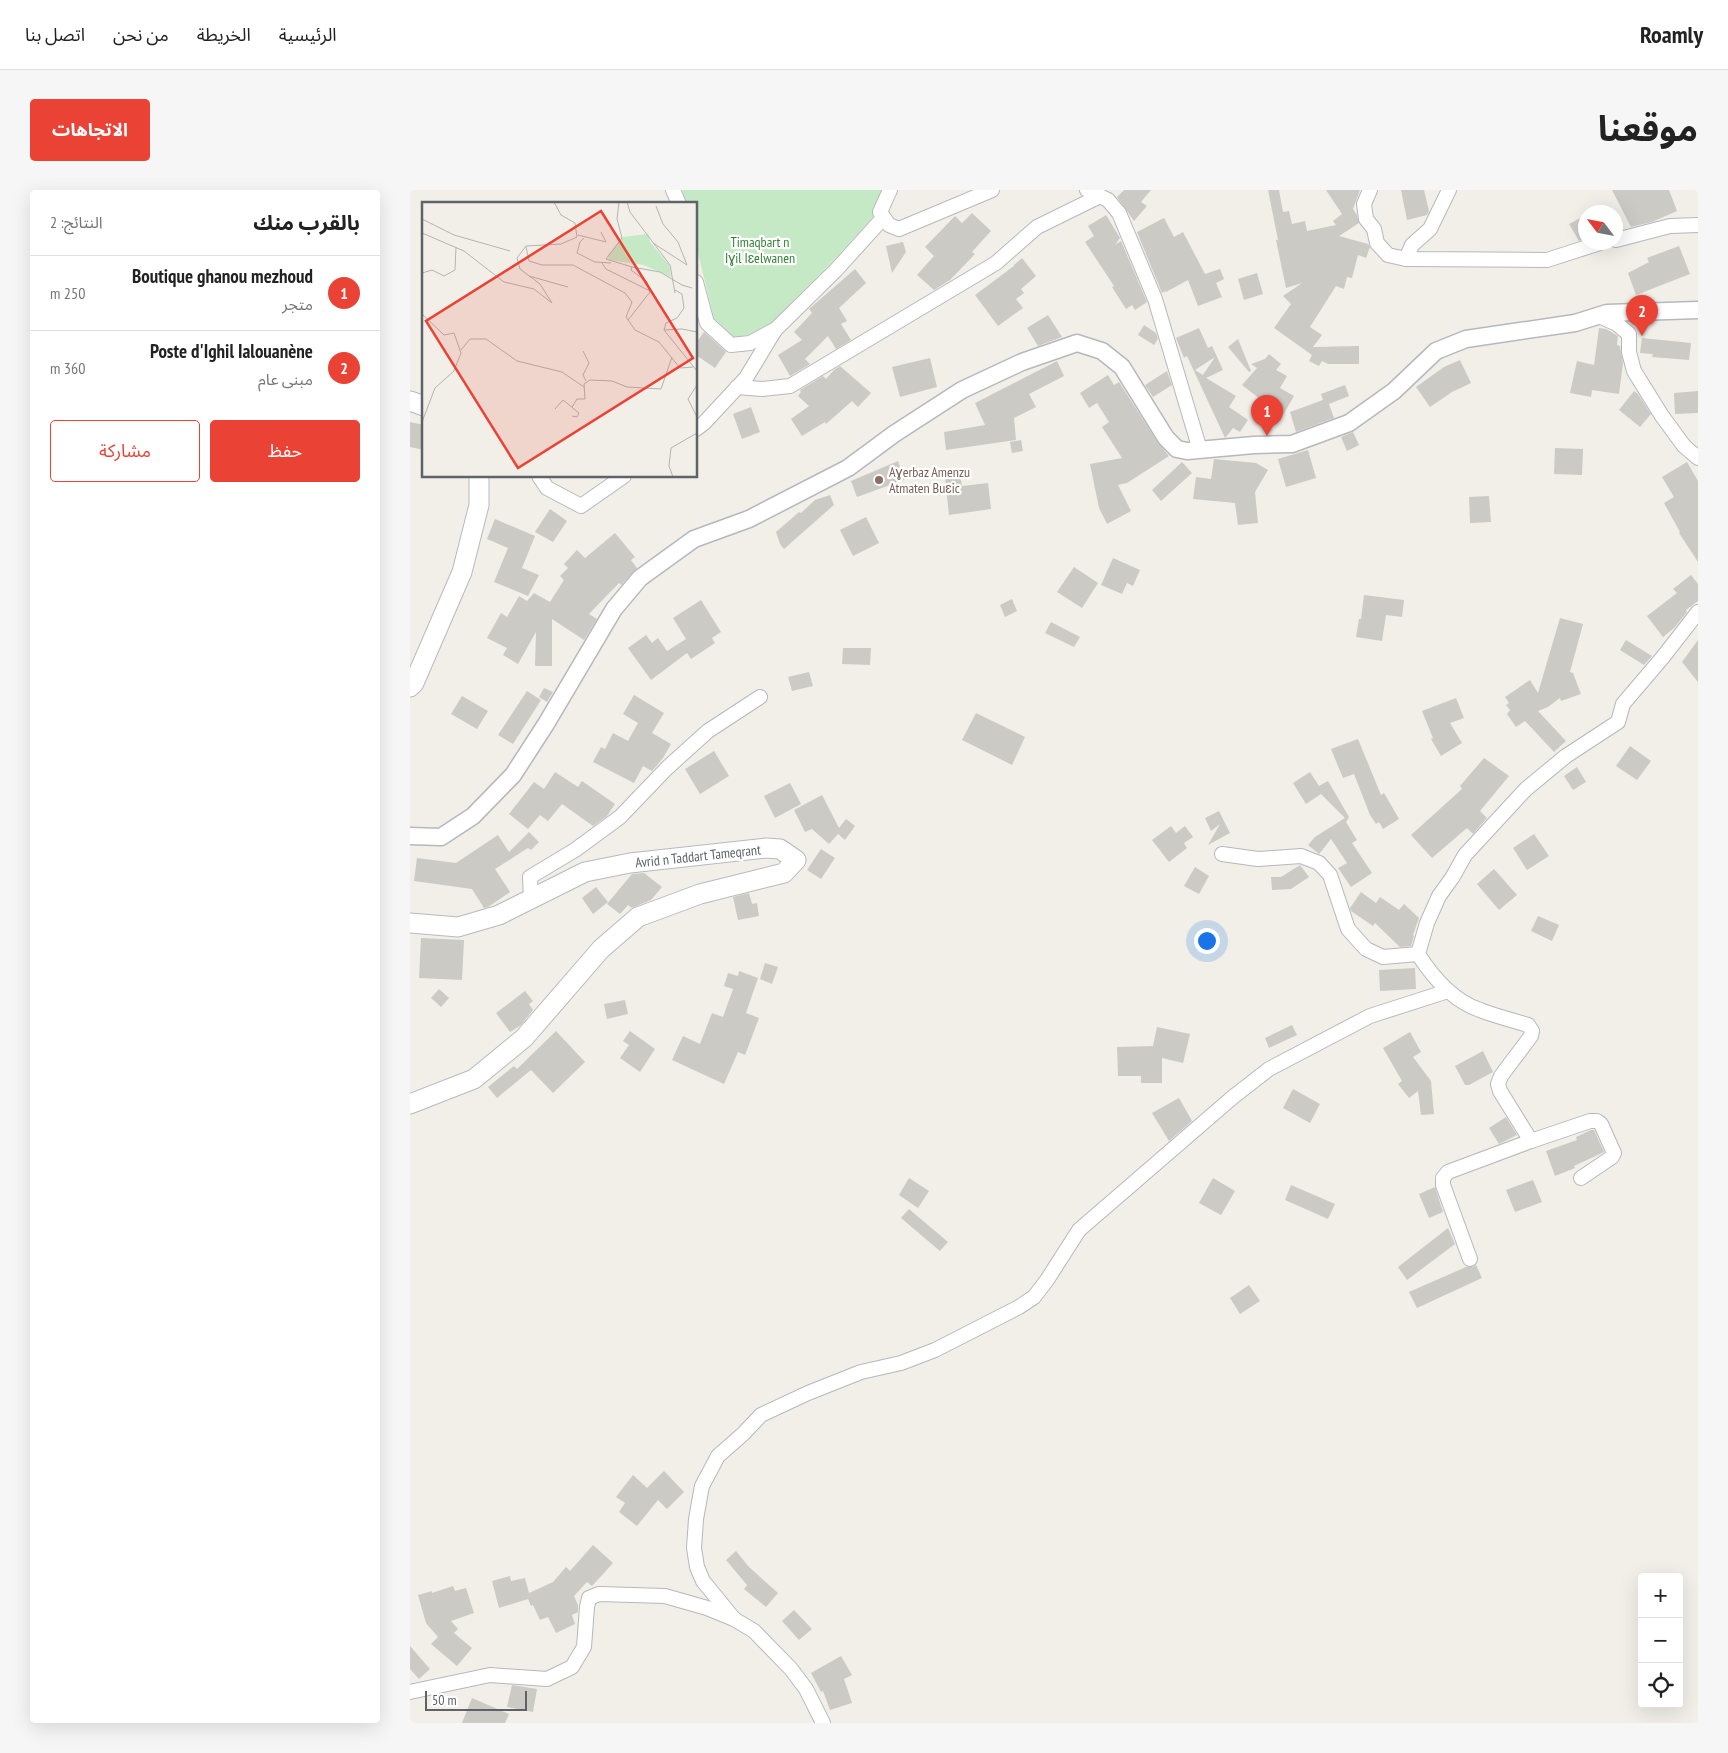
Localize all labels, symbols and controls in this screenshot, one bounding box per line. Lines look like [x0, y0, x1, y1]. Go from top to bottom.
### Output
text: Roamly [1640, 19, 1703, 50]
text: اتصل بنا [25, 23, 85, 46]
text: من نحن [113, 23, 169, 46]
text: الخريطة [197, 23, 251, 46]
text: الرئيسية [279, 23, 337, 46]
button: الاتجاهات [30, 99, 150, 161]
text: موقعنا [1598, 105, 1698, 151]
inset map [422, 202, 698, 478]
north arrow [1578, 205, 1623, 250]
text: بالقرب منك [253, 209, 360, 236]
text: النتائج: 2 [50, 212, 103, 232]
park label: Timaqbart n Iɣil Iɛelwanen [725, 233, 795, 267]
text: Boutique ghanou mezhoud [132, 264, 313, 288]
text: 250 m [50, 283, 85, 303]
text: 1 [340, 283, 348, 303]
text: متجر [282, 294, 313, 314]
pin: 2 [1626, 295, 1658, 336]
text: Poste d'Ighil Ialouanène [150, 339, 313, 363]
text: 360 m [50, 358, 85, 378]
text: 2 [340, 358, 348, 378]
text: مبنى عام [258, 369, 313, 389]
pin: 1 [1251, 395, 1283, 436]
button: مشاركة [50, 420, 200, 482]
button: حفظ [210, 420, 360, 482]
place label: Aɣerbaz Amenzu Atmaten Buɛic [889, 463, 970, 497]
marker: Aɣerbaz Amenzu Atmaten Buɛic [873, 474, 885, 486]
street label: Avrid n Taddart Tameqrant [634, 840, 762, 872]
your location [1194, 928, 1220, 954]
map controls [1638, 1573, 1683, 1708]
button: + [1638, 1573, 1683, 1618]
button: − [1638, 1618, 1683, 1663]
button: locate [1638, 1663, 1683, 1708]
scale bar [425, 1688, 528, 1711]
text: 50 m [432, 1691, 457, 1709]

